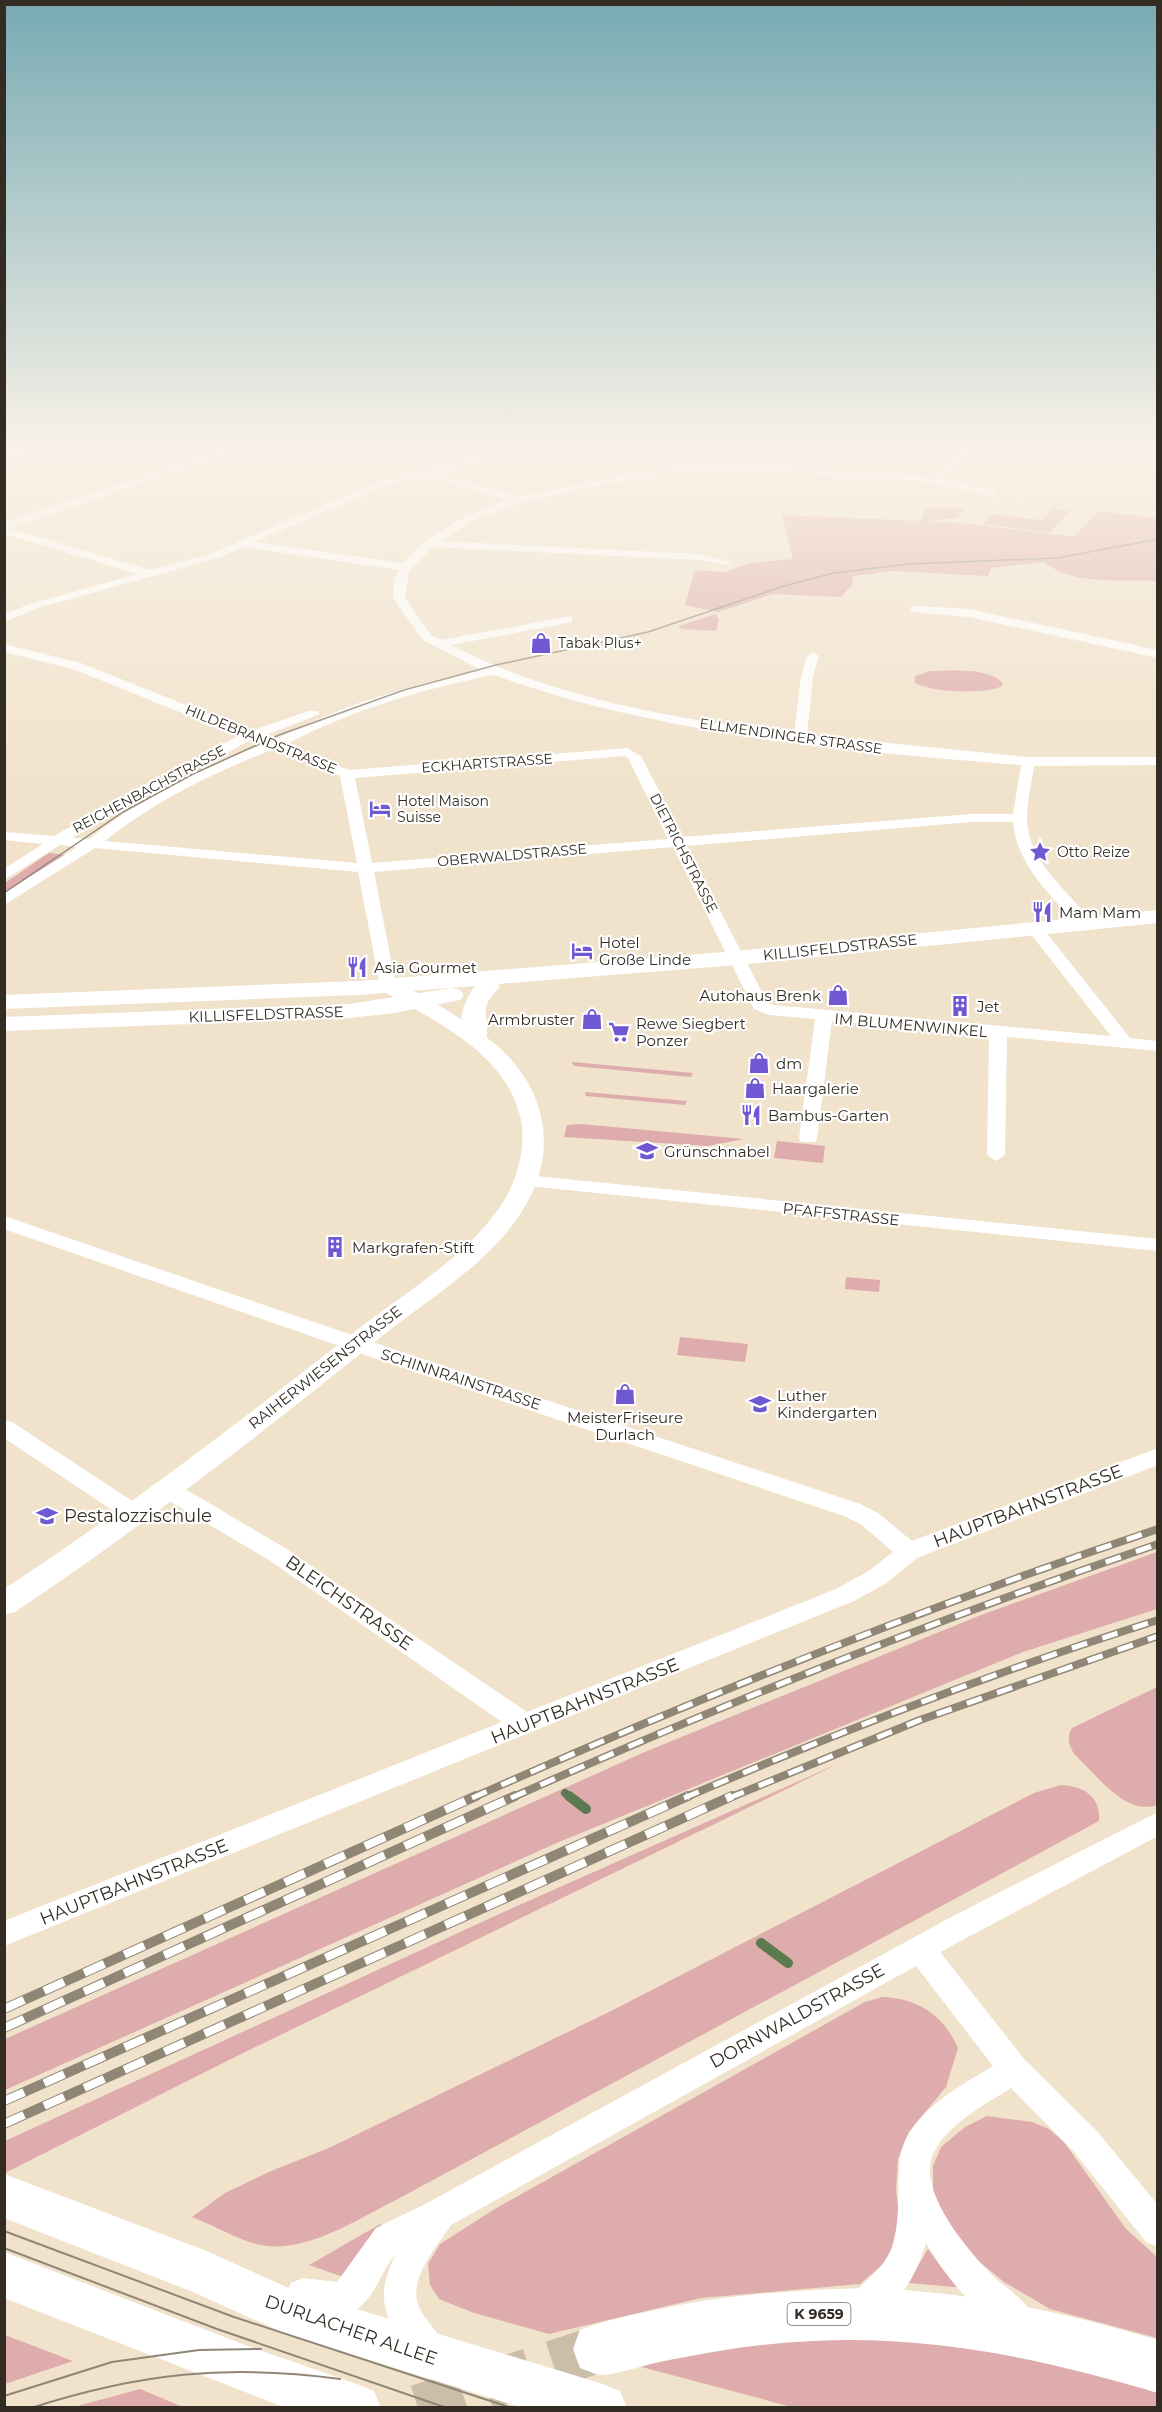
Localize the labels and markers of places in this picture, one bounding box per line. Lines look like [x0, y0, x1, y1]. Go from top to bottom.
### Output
shop icon: Tabak Plus+ [529, 631, 553, 655]
place label: Tabak Plus+ [558, 634, 642, 652]
place label: Hotel Maison Suisse [397, 792, 489, 826]
hotel icon: Hotel Maison Suisse [368, 797, 392, 821]
place icon: Otto Reize [1028, 840, 1052, 864]
place label: Otto Reize [1057, 843, 1130, 861]
restaurant icon: Mam Mam [1030, 900, 1054, 924]
place label: Mam Mam [1059, 903, 1141, 922]
place label: Hotel Große Linde [599, 933, 691, 969]
hotel icon: Hotel Große Linde [570, 939, 594, 963]
restaurant icon: Asia Gourmet [345, 955, 369, 979]
place label: Asia Gourmet [374, 958, 477, 977]
shop icon: Autohaus Brenk [826, 983, 850, 1007]
place label: Autohaus Brenk [699, 986, 821, 1005]
building icon: Jet [948, 994, 972, 1018]
place label: Jet [976, 997, 1000, 1016]
shop icon: Armbruster [580, 1007, 604, 1031]
place label: Armbruster [488, 1010, 575, 1029]
place label: Rewe Siegbert Ponzer [636, 1014, 746, 1050]
supermarket icon: Rewe Siegbert Ponzer [607, 1020, 631, 1044]
shop icon: dm [747, 1051, 771, 1075]
place label: dm [776, 1054, 802, 1073]
shop icon: Haargalerie [743, 1076, 767, 1100]
place label: Haargalerie [772, 1079, 859, 1098]
restaurant icon: Bambus-Garten [739, 1103, 763, 1127]
place label: Bambus-Garten [768, 1106, 889, 1125]
school or university icon: Grünschnabel [635, 1139, 659, 1163]
place label: Grünschnabel [664, 1142, 770, 1161]
building icon: Markgrafen-Stift [323, 1235, 347, 1259]
place label: Markgrafen-Stift [352, 1238, 474, 1257]
shop icon: MeisterFriseure Durlach [613, 1382, 637, 1406]
place label: Luther Kindergarten [777, 1386, 877, 1422]
school or university icon: Luther Kindergarten [748, 1392, 772, 1416]
place label: MeisterFriseure Durlach [567, 1408, 683, 1444]
school or university icon: Pestalozzischule [35, 1504, 59, 1528]
place label: Pestalozzischule [64, 1505, 212, 1527]

